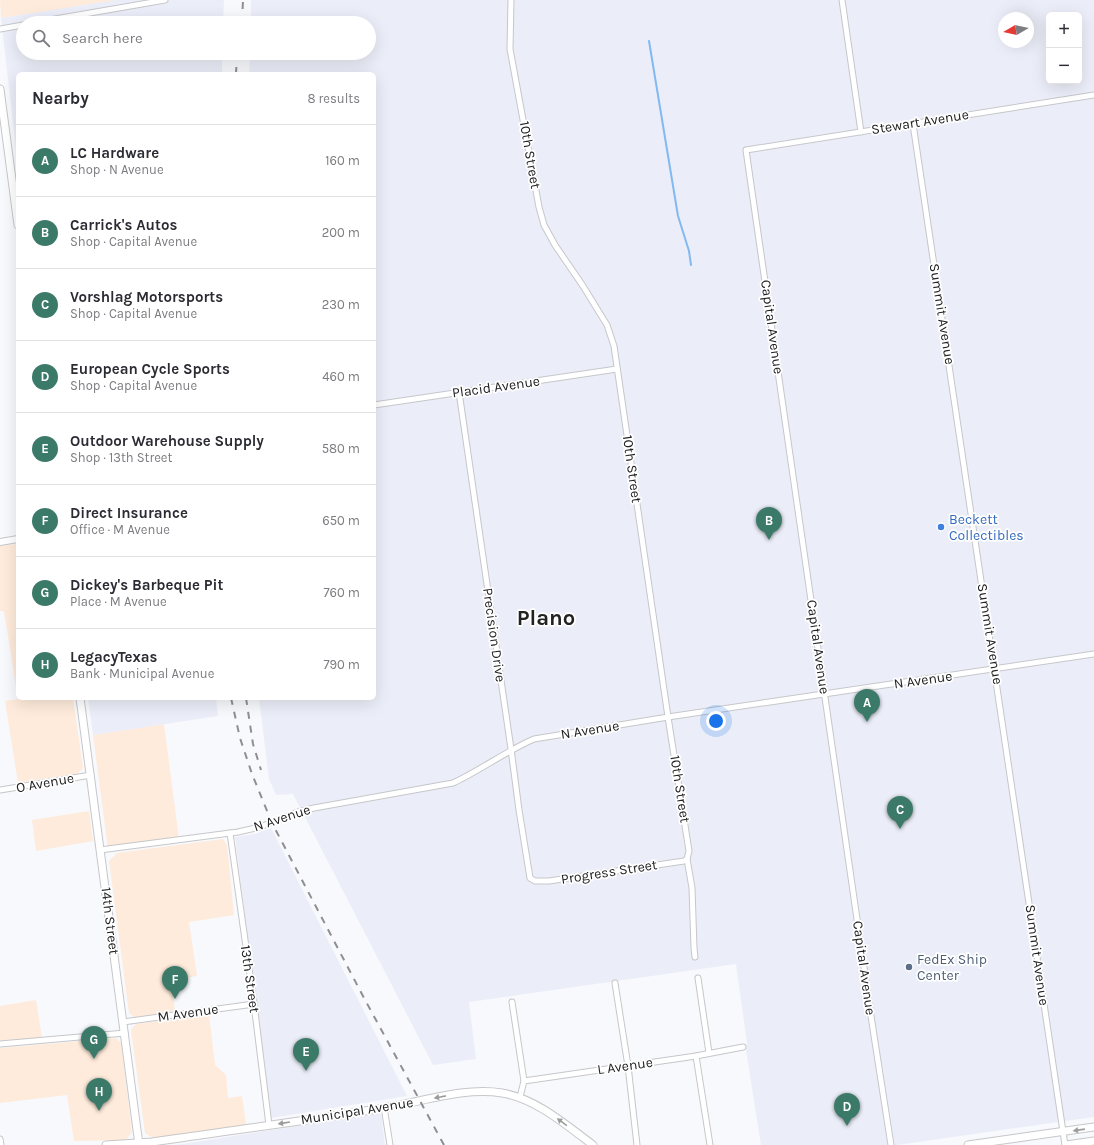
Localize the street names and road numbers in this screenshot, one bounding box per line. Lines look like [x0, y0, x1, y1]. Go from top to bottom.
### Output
street label: Stewart Avenue [870, 106, 970, 138]
street label: 10th Street [516, 120, 544, 190]
street label: Summit Avenue [926, 262, 958, 366]
street label: Capital Avenue [757, 279, 787, 375]
street label: Placid Avenue [451, 372, 541, 402]
street label: 10th Street [619, 434, 645, 504]
street label: Summit Avenue [974, 582, 1006, 686]
street label: Precision Drive [479, 587, 509, 683]
street label: Capital Avenue [803, 599, 833, 695]
street label: N Avenue [893, 667, 953, 693]
street label: N Avenue [560, 717, 620, 743]
street label: 10th Street [666, 754, 694, 824]
street label: O Avenue [15, 770, 75, 796]
street label: N Avenue [251, 801, 313, 835]
street label: Progress Street [560, 856, 658, 888]
street label: 14th Street [97, 886, 123, 956]
street label: Summit Avenue [1021, 903, 1053, 1007]
street label: Capital Avenue [849, 920, 879, 1016]
street label: 13th Street [237, 944, 263, 1014]
street label: M Avenue [156, 1000, 220, 1026]
street label: L Avenue [596, 1054, 654, 1078]
street label: Municipal Avenue [300, 1094, 414, 1128]

